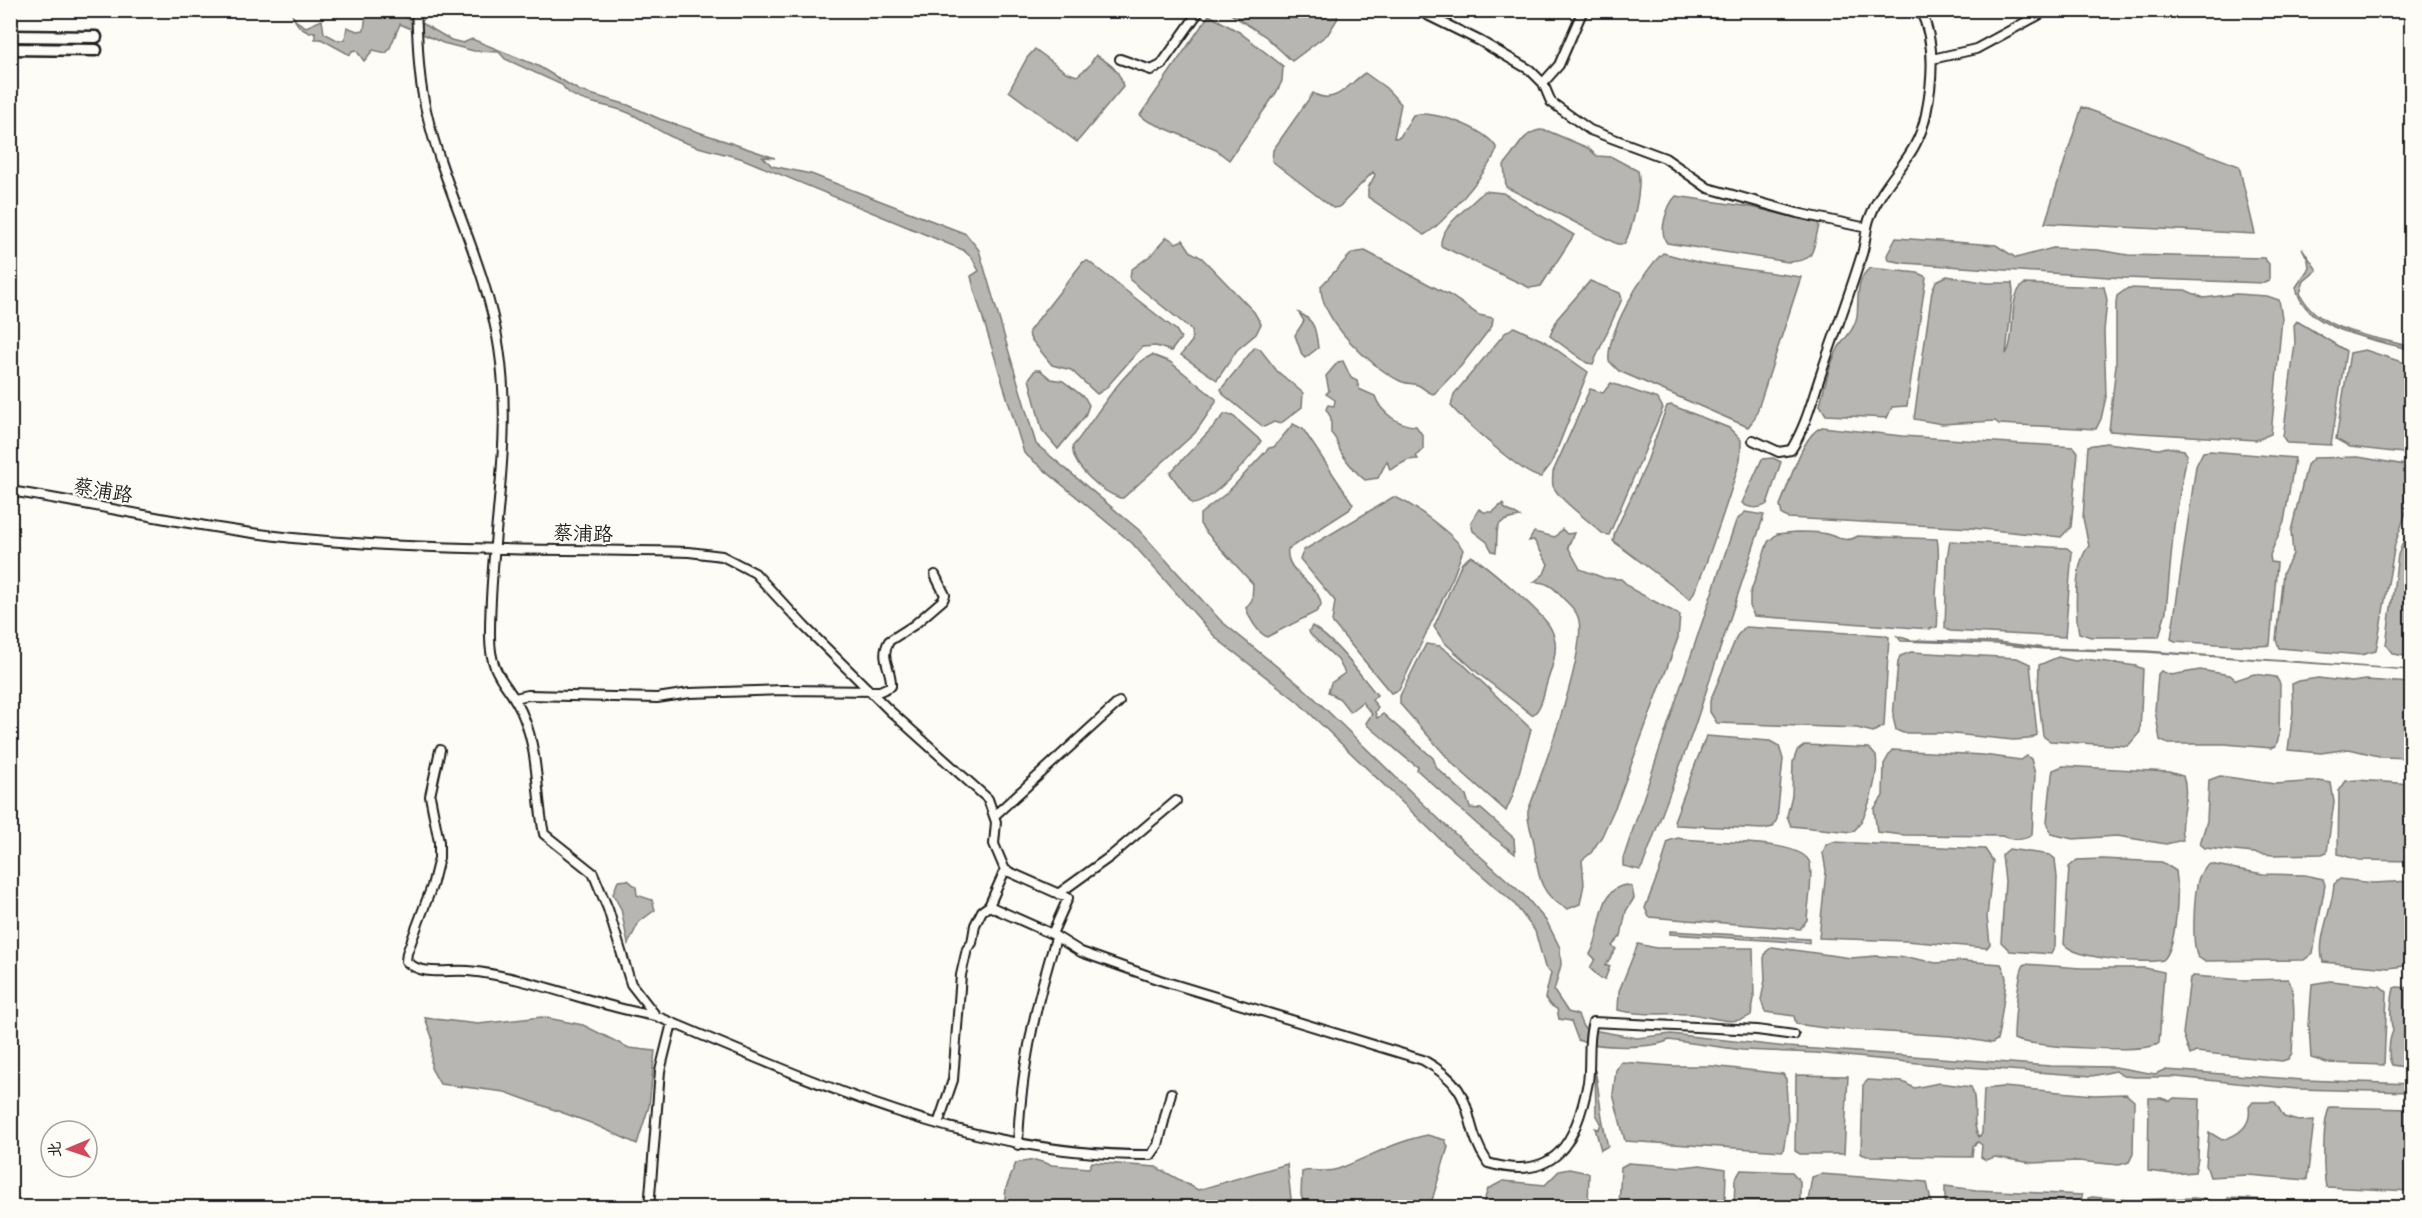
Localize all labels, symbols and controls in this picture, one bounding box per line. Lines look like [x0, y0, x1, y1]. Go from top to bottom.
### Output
street label: 蔡浦路 [70, 468, 136, 513]
street label: 蔡浦路 [552, 515, 615, 552]
north arrow [39, 1119, 99, 1179]
text: 北 [40, 1141, 69, 1158]

